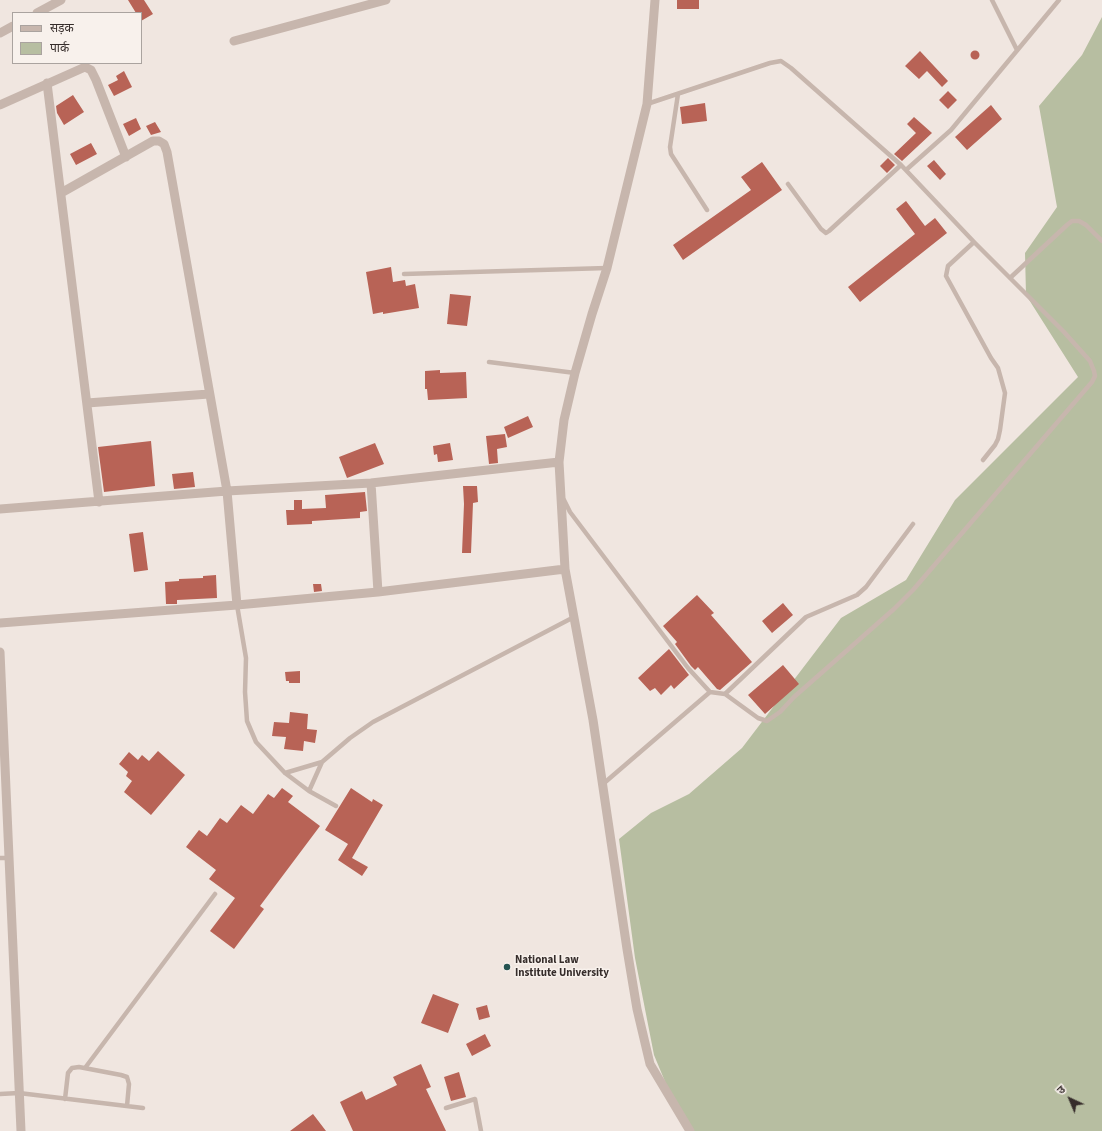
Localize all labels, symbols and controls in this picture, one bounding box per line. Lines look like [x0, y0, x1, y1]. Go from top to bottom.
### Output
legend [12, 12, 142, 64]
text: सड़क [50, 20, 74, 37]
text: पार्क [50, 40, 69, 57]
place label: National Law Institute University [515, 954, 609, 980]
marker: National Law Institute University [502, 962, 512, 972]
north arrow [1050, 1079, 1090, 1119]
text: उ [1054, 1082, 1069, 1098]

